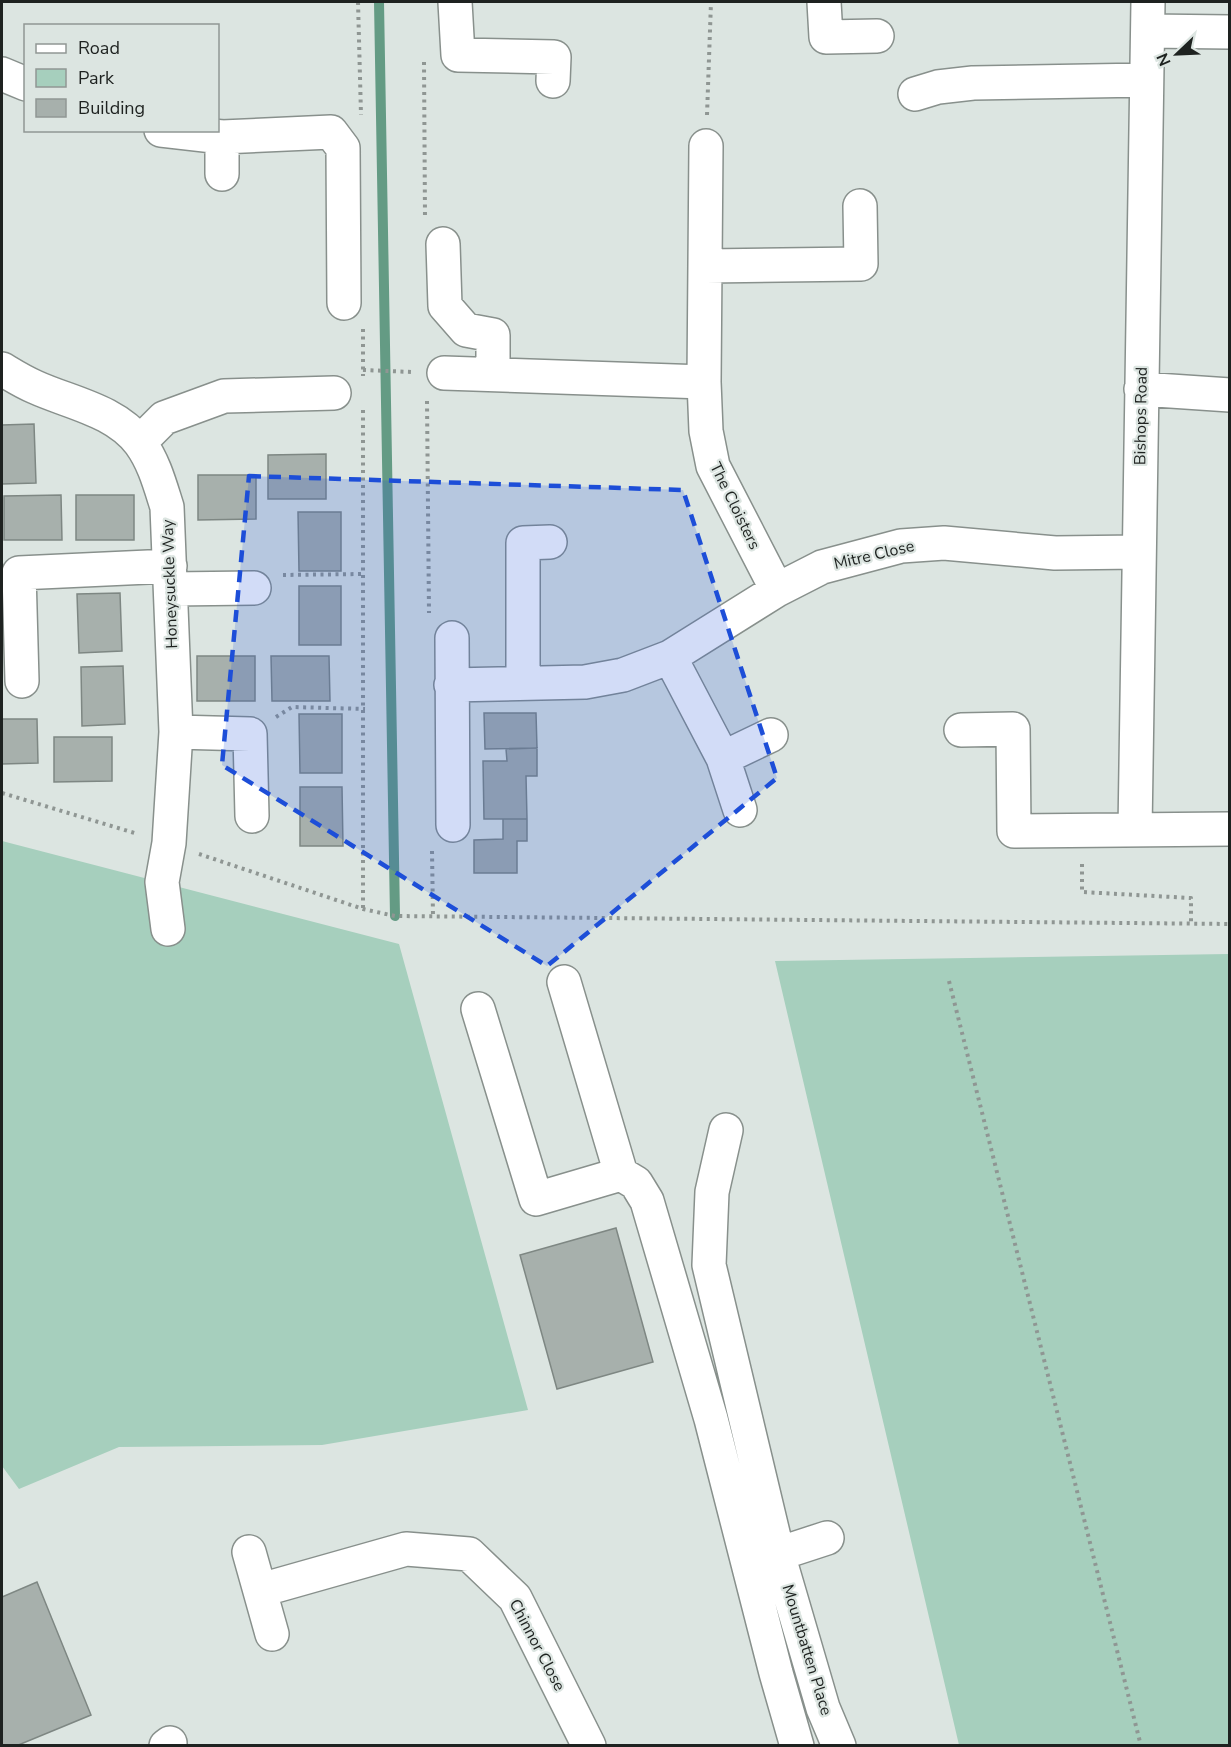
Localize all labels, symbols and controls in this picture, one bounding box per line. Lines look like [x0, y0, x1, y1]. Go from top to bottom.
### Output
legend [24, 24, 219, 132]
north arrow [1147, 24, 1207, 84]
text: Road [78, 36, 120, 60]
text: N [1152, 50, 1177, 69]
text: Park [78, 66, 115, 90]
text: Building [78, 96, 145, 120]
street label: Bishops Road [1129, 367, 1153, 465]
street label: The Cloisters [704, 459, 766, 553]
street label: Honeysuckle Way [157, 518, 183, 649]
street label: Mitre Close [832, 535, 916, 575]
street label: Mountbatten Place [777, 1582, 837, 1718]
street label: Chinnor Close [504, 1595, 570, 1695]

